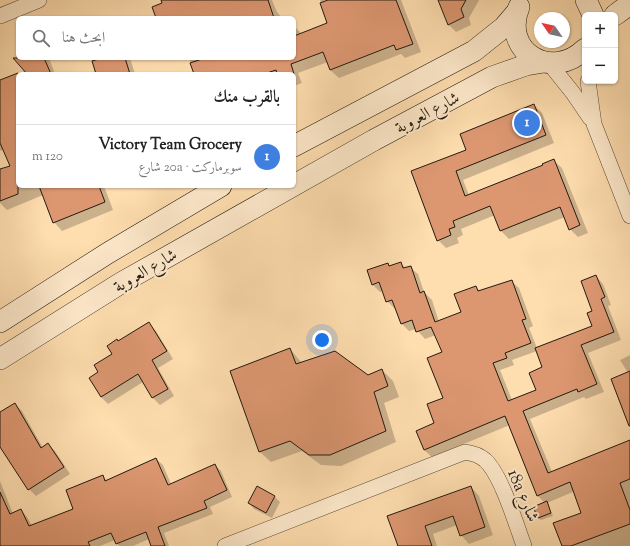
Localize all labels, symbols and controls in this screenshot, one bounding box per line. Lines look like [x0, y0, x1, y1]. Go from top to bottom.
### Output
north arrow [534, 12, 570, 48]
map controls [582, 12, 618, 84]
button: + [582, 12, 618, 48]
search box [16, 16, 296, 60]
icon: search [30, 27, 52, 49]
text: ابحث هنا [62, 28, 105, 49]
button: − [582, 48, 618, 84]
text: بالقرب منك [214, 86, 280, 110]
street label: شارع العروبة [392, 87, 464, 141]
pin: 1 [514, 108, 540, 138]
text: Victory Team Grocery [99, 135, 242, 156]
text: 120 m [32, 148, 63, 166]
text: 1 [265, 148, 269, 166]
text: سوبرماركت · 20a شارع [138, 159, 242, 177]
street label: شارع العروبة [110, 244, 182, 300]
your location [312, 330, 332, 350]
street label: 18a شارع [500, 466, 544, 526]

